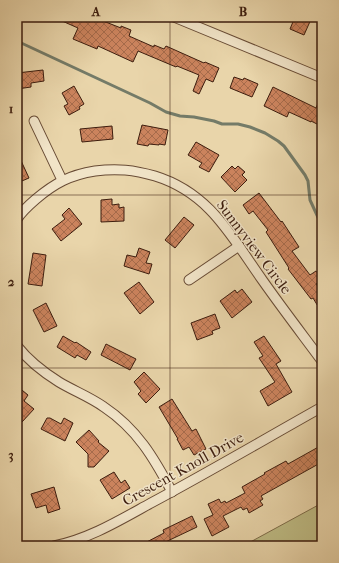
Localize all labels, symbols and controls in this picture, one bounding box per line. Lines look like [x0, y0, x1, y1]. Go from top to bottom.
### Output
text: A [91, 4, 101, 19]
text: B [239, 4, 248, 19]
text: 1 [9, 101, 14, 116]
street label: Sunnyview Circle [213, 196, 296, 298]
text: 2 [8, 274, 15, 289]
street label: Crescent Knoll Drive [119, 428, 247, 510]
text: 3 [8, 447, 14, 463]

